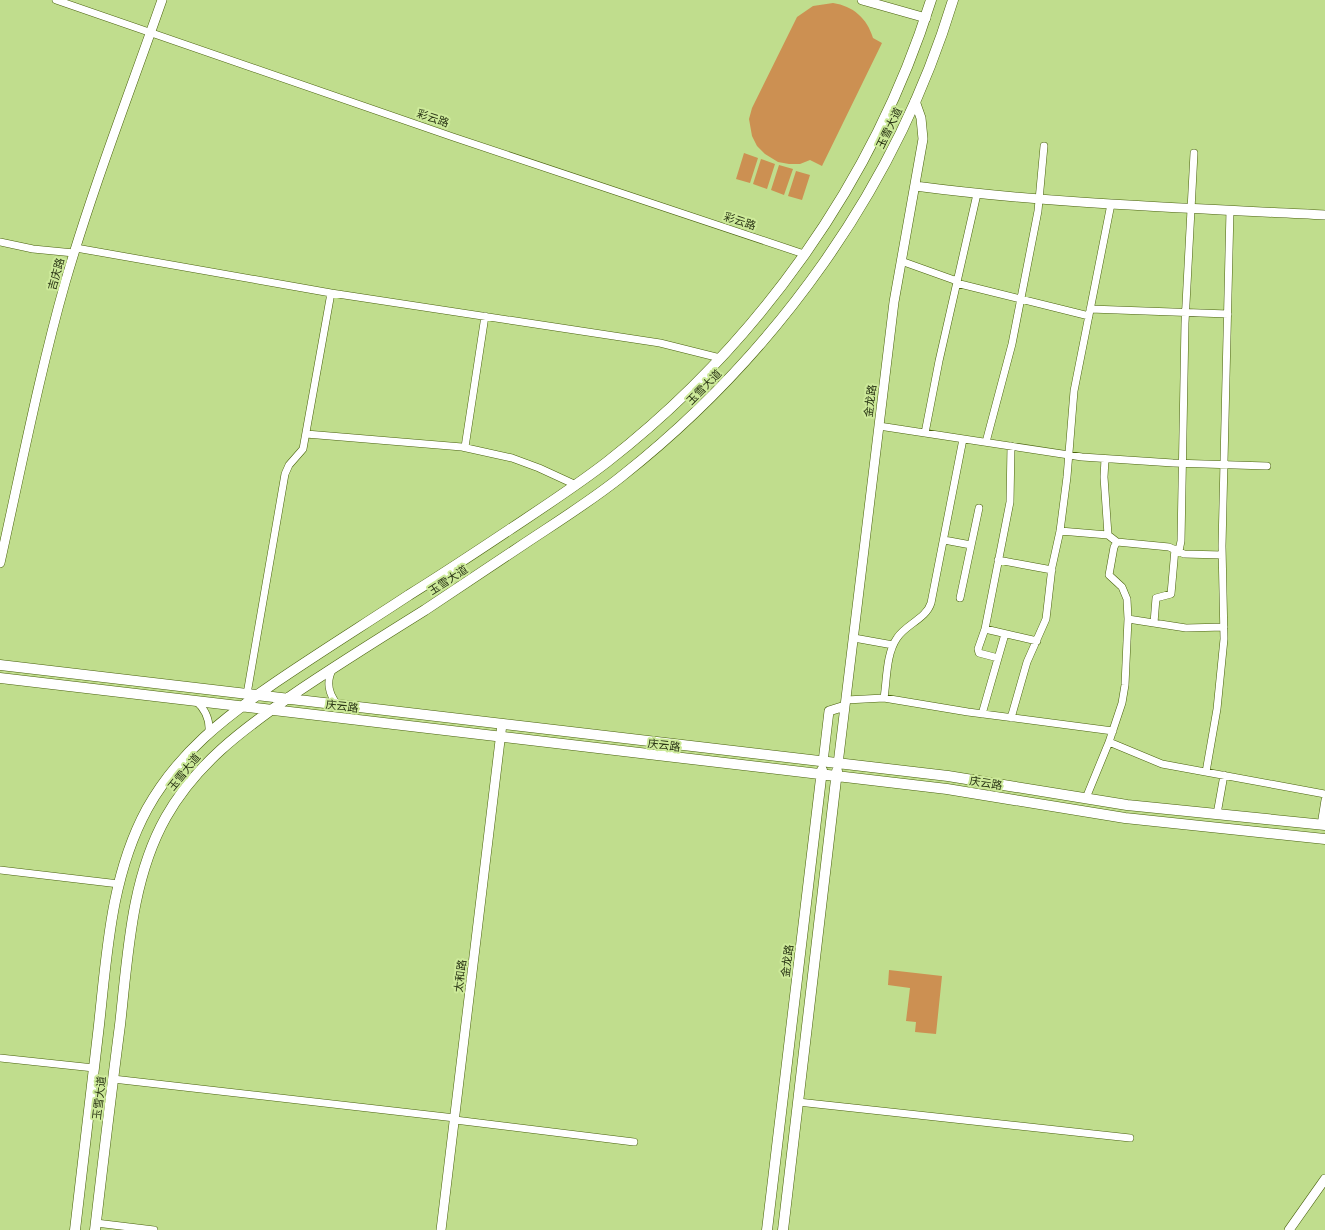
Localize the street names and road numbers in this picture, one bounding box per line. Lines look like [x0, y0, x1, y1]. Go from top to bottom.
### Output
street label: 彩云路 [415, 104, 452, 130]
street label: 玉雪大道 [871, 104, 905, 151]
street label: 彩云路 [722, 207, 758, 233]
street label: 吉庆路 [43, 256, 67, 292]
street label: 玉雪大道 [682, 365, 725, 408]
street label: 金龙路 [859, 384, 879, 418]
street label: 玉雪大道 [425, 560, 470, 598]
street label: 庆云路 [325, 695, 359, 715]
street label: 庆云路 [647, 734, 681, 754]
street label: 玉雪大道 [163, 749, 203, 794]
street label: 庆云路 [969, 772, 1004, 792]
street label: 金龙路 [776, 944, 796, 978]
street label: 太和路 [449, 959, 469, 993]
street label: 玉雪大道 [87, 1075, 109, 1121]

